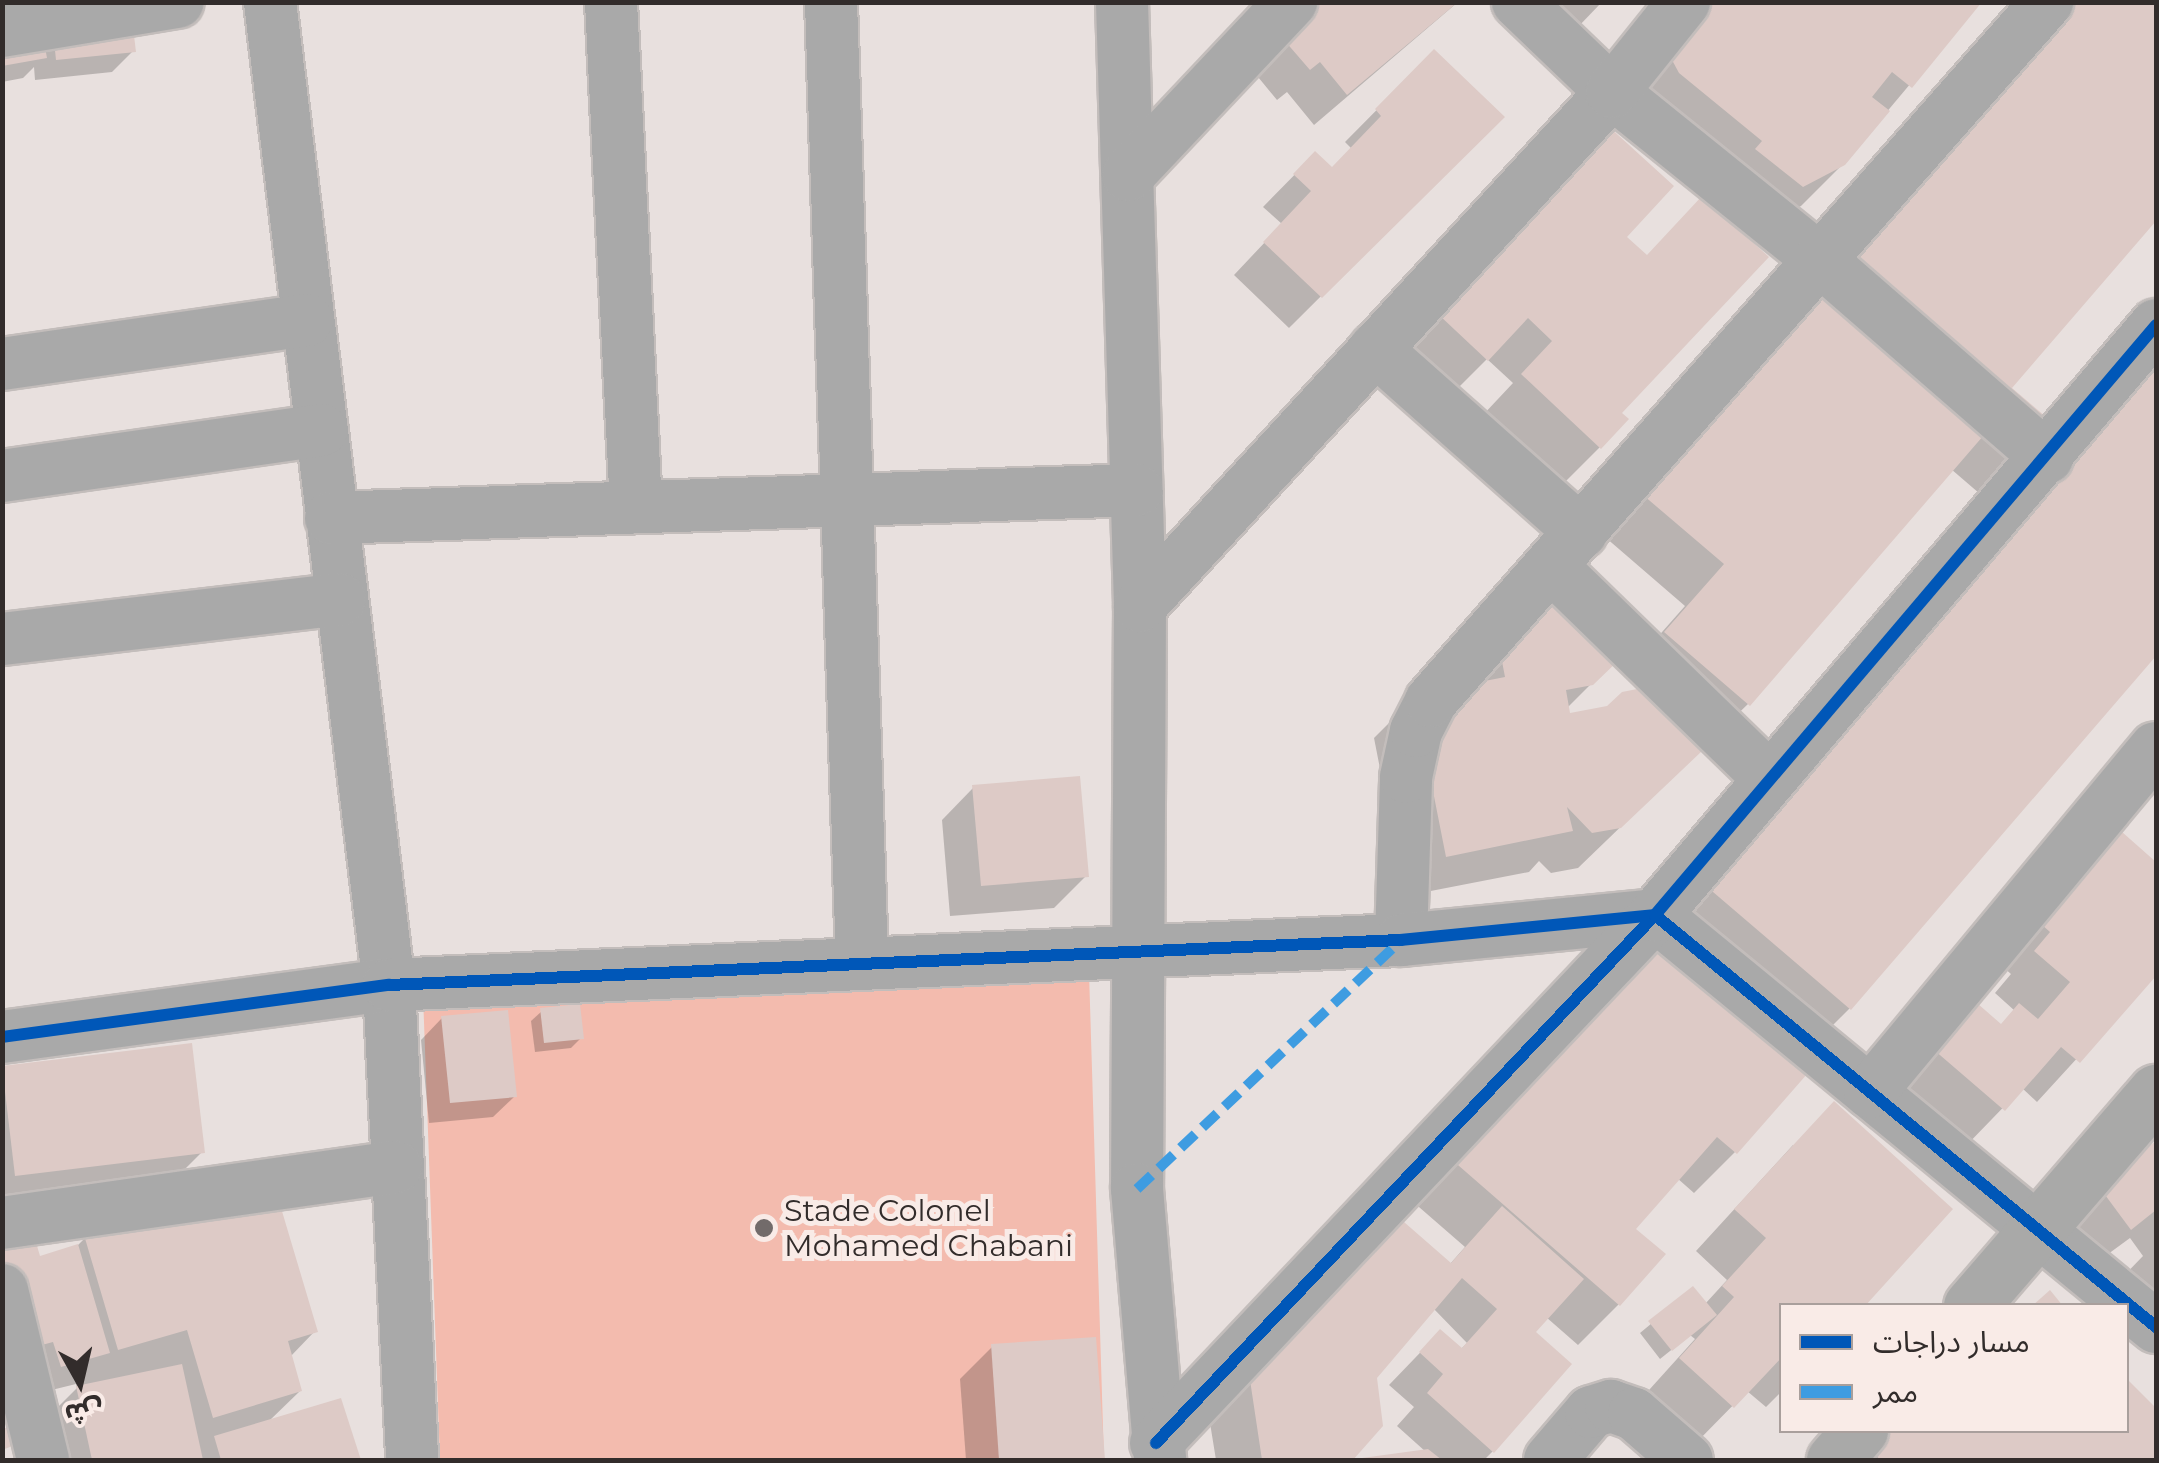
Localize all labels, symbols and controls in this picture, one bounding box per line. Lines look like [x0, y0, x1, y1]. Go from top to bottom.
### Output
place label: Stade Colonel Mohamed Chabani [784, 1193, 1073, 1264]
marker: Stade Colonel Mohamed Chabani [753, 1217, 775, 1239]
legend [1779, 1303, 2129, 1433]
text: مسار دراجات [1873, 1323, 2030, 1360]
north arrow [30, 1333, 130, 1433]
text: ممر [1873, 1373, 1918, 1410]
text: ش [63, 1393, 106, 1432]

